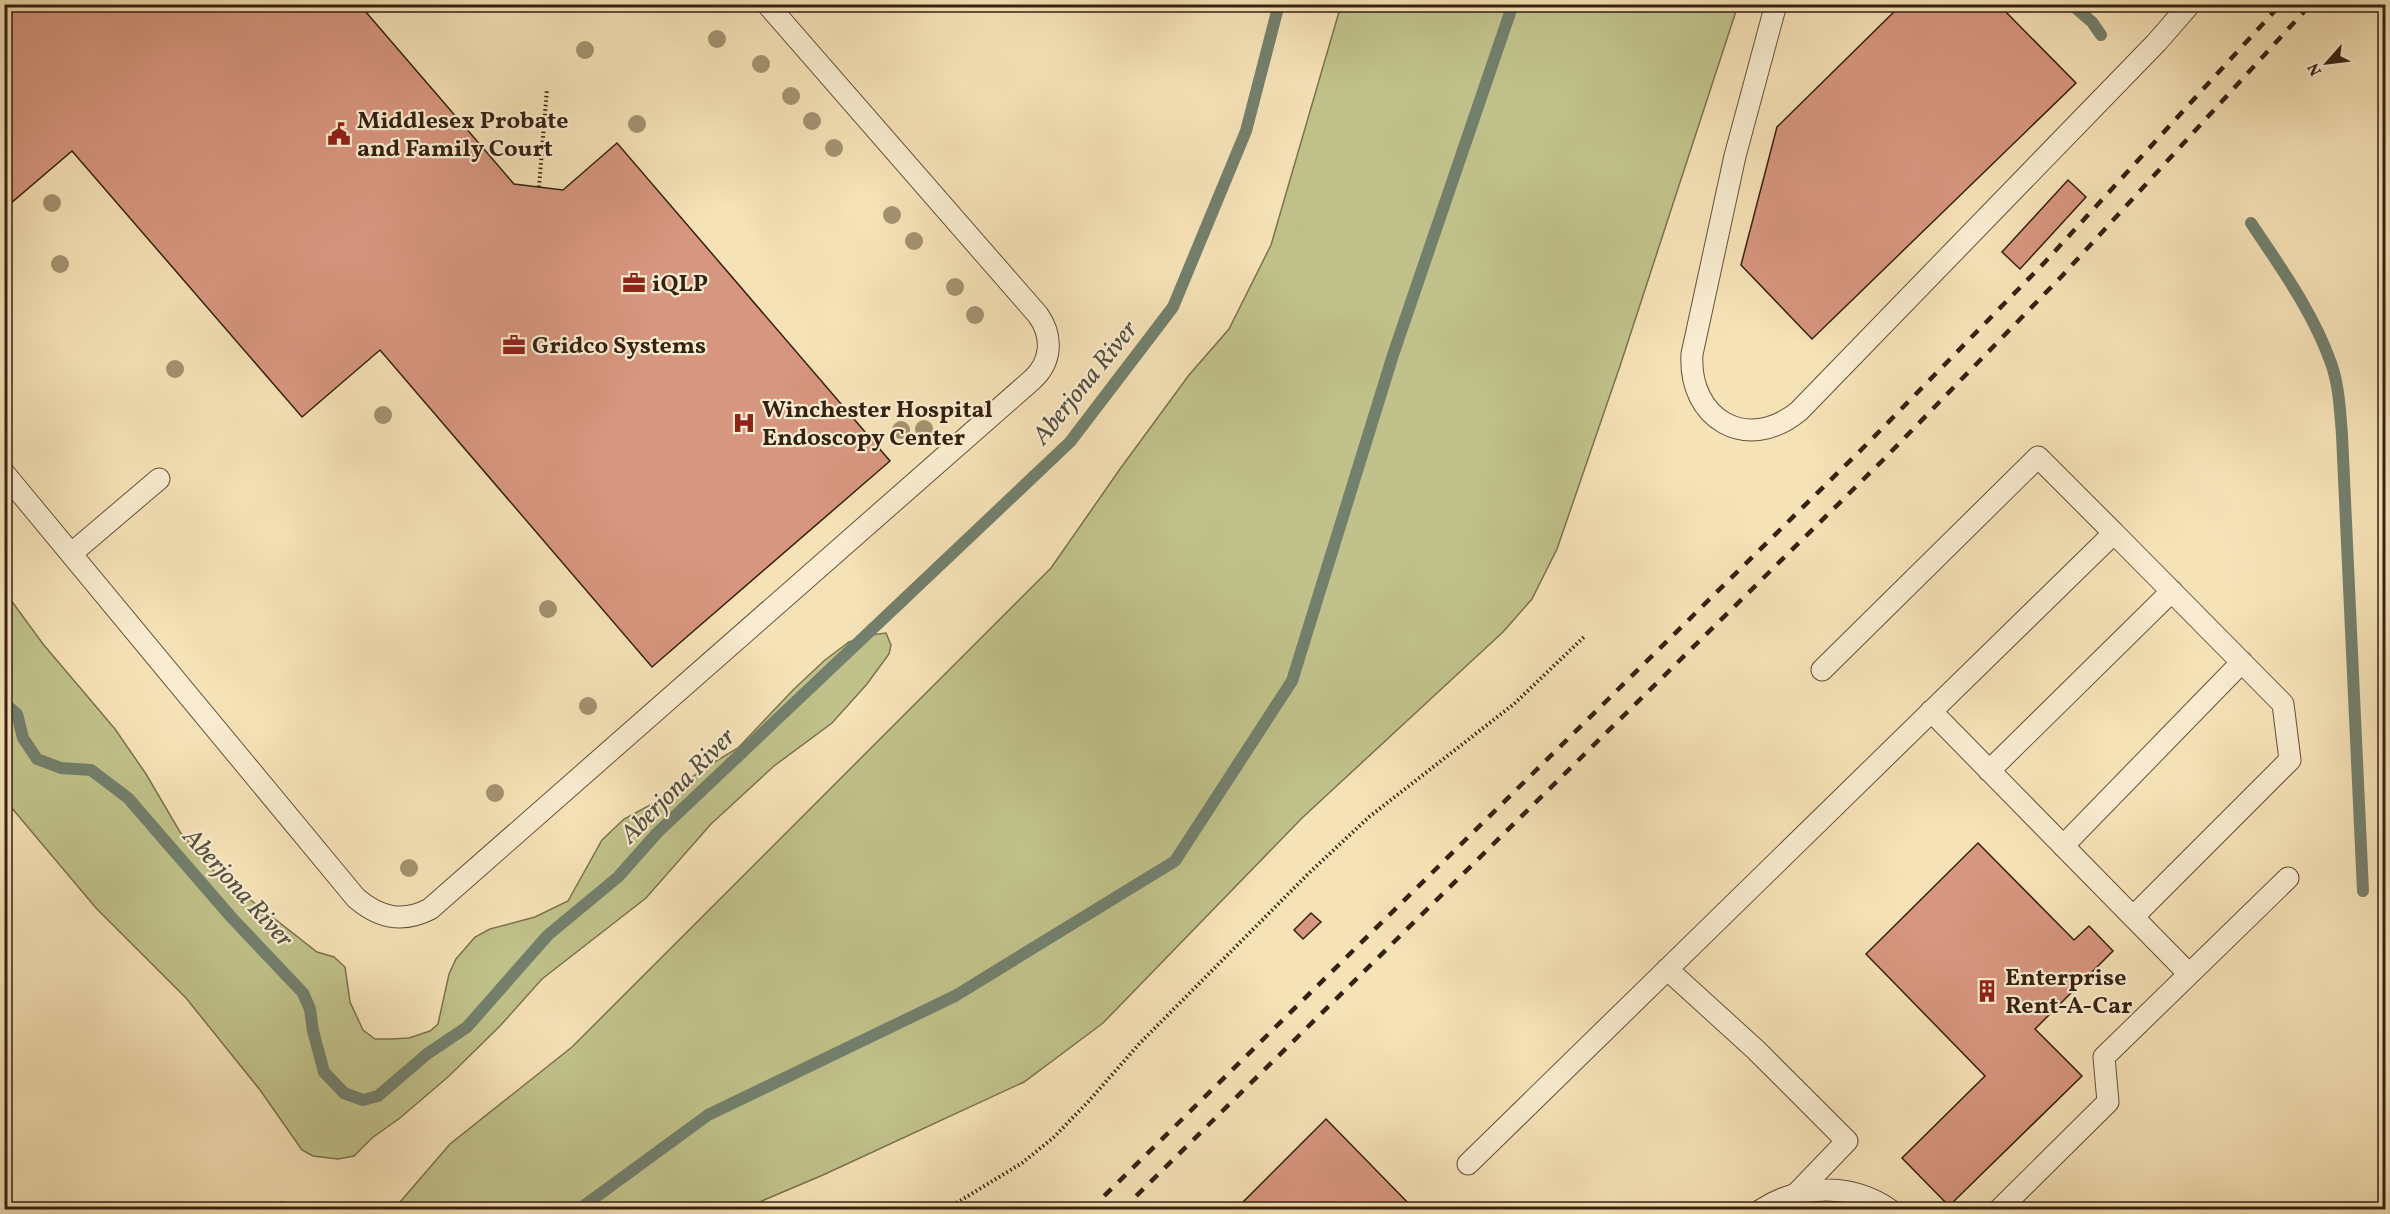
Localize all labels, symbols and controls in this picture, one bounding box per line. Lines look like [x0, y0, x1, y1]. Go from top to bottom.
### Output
north arrow [2297, 33, 2357, 93]
text: N [2303, 58, 2328, 79]
place label: Middlesex Probate and Family Court [357, 105, 568, 167]
public building icon: Middlesex Probate and Family Court [326, 121, 352, 147]
place label: iQLP [652, 268, 708, 302]
office icon: iQLP [621, 270, 647, 296]
water label: Aberjona River [1024, 313, 1147, 454]
place label: Gridco Systems [532, 330, 706, 364]
office icon: Gridco Systems [501, 332, 527, 358]
place label: Winchester Hospital Endoscopy Center [762, 394, 993, 456]
hospital icon: Winchester Hospital Endoscopy Center [731, 410, 757, 436]
water label: Aberjona River [612, 720, 744, 853]
water label: Aberjona River [173, 820, 301, 956]
place label: Enterprise Rent-A-Car [2005, 962, 2132, 1024]
building icon: Enterprise Rent-A-Car [1974, 978, 2000, 1004]

